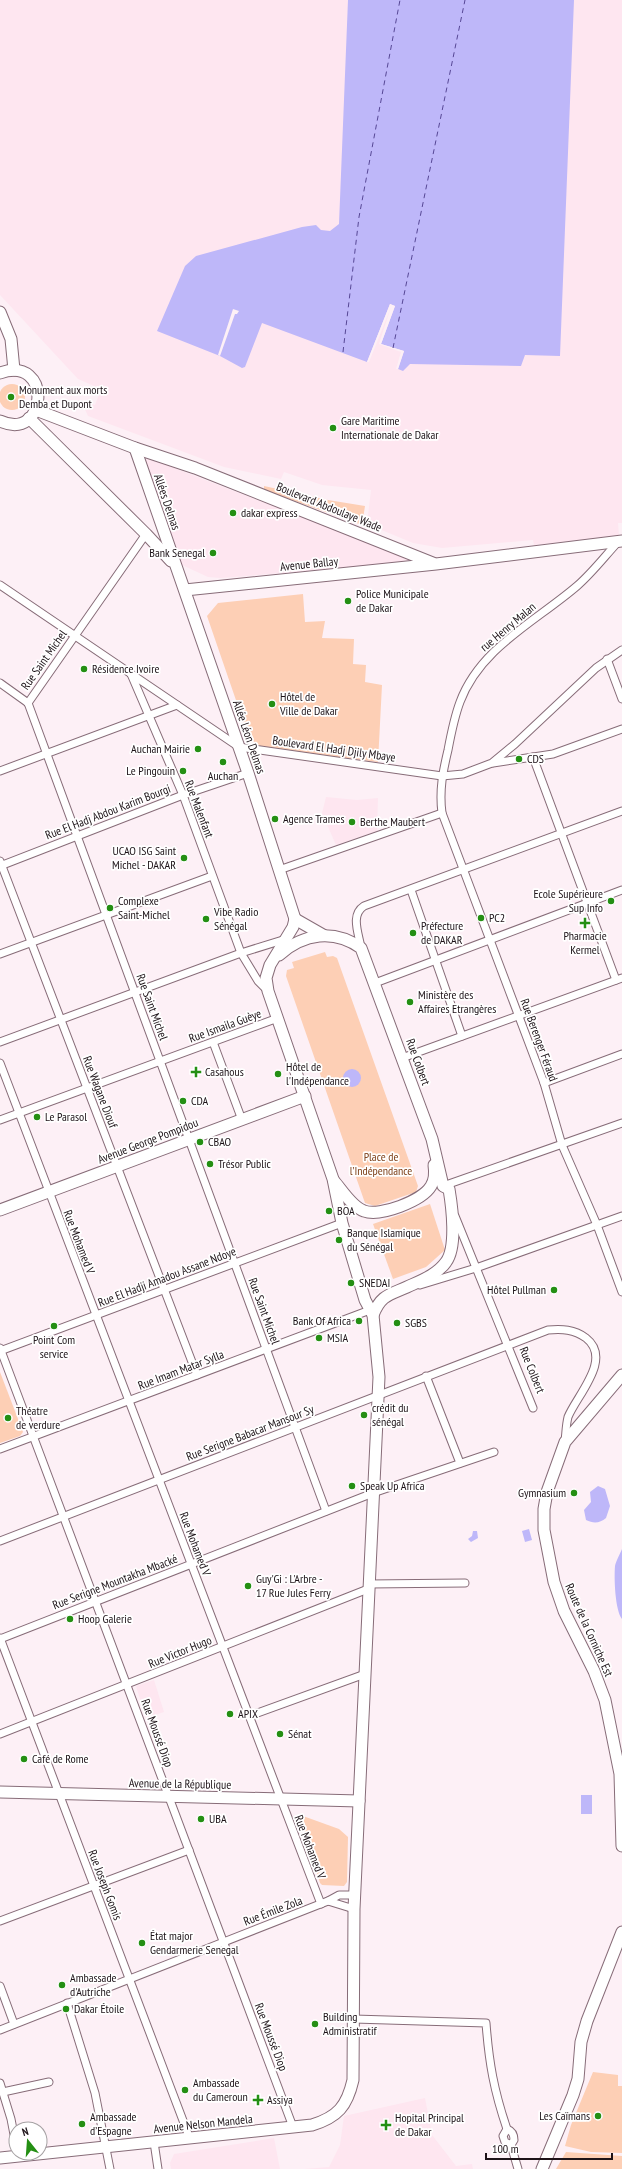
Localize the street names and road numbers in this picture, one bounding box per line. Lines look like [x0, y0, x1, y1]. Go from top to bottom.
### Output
street label: Allées Delmas [151, 472, 184, 532]
street label: Boulevard Abdoulaye Wade [274, 479, 384, 535]
street label: Avenue Ballay [279, 553, 339, 574]
street label: rue Henry Malan [477, 599, 539, 654]
street label: Rue Saint Michel [17, 627, 70, 693]
street label: Allée Léon Delmas [230, 698, 269, 776]
street label: Boulevard El Hadj Djily Mbaye [272, 732, 397, 765]
street label: Rue Malenfant [182, 778, 218, 840]
street label: Rue El Hadj Abdou Karim Bourgi [43, 781, 173, 842]
street label: Rue Saint Michel [134, 972, 171, 1042]
street label: Rue Berenger Féraud [518, 996, 561, 1083]
street label: Rue Ismaila Guèye [187, 1005, 263, 1046]
street label: Rue Colbert [403, 1036, 434, 1088]
street label: Rue Wagane Diouf [80, 1054, 121, 1131]
street label: Avenue George Pompidou [96, 1114, 200, 1167]
street label: Rue Mohamed V [60, 1208, 99, 1276]
street label: Rue El Hadji Amadou Assane Ndoye [96, 1243, 238, 1310]
street label: Rue Saint Michel [246, 1276, 283, 1346]
street label: Rue Colbert [516, 1344, 549, 1396]
street label: Rue Imam Matar Sylla [136, 1346, 226, 1393]
street label: Rue Serigne Babacar Mansour Sy [184, 1401, 316, 1464]
street label: Rue Mohamed V [176, 1510, 215, 1578]
street label: Rue Serigne Mountakha Mbacké [50, 1551, 179, 1612]
street label: Route de la Corniche Est [562, 1581, 617, 1679]
street label: Rue Victor Hugo [146, 1632, 214, 1671]
street label: Rue Moussé Diop [138, 1697, 177, 1769]
street label: Avenue de la République [129, 1775, 231, 1792]
street label: Rue Mohamed V [291, 1813, 330, 1881]
street label: Rue Joseph Gomis [85, 1848, 126, 1922]
street label: Rue Émile Zola [241, 1892, 305, 1929]
street label: Rue Moussé Diop [252, 2001, 291, 2073]
street label: Avenue Nelson Mandela [153, 2111, 253, 2136]

